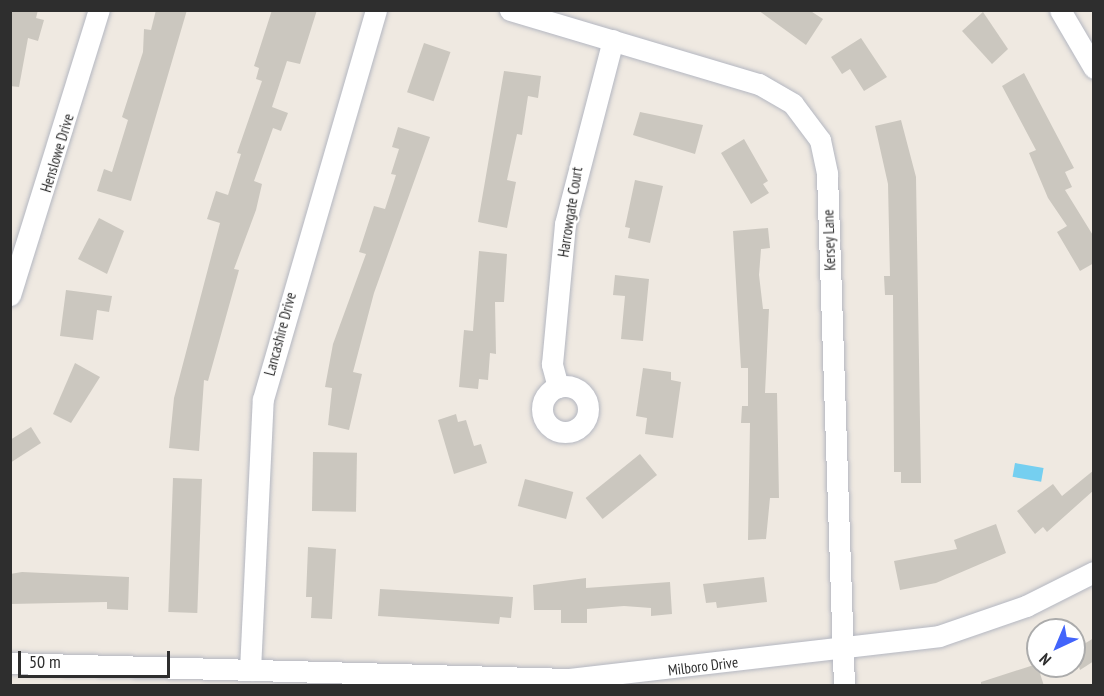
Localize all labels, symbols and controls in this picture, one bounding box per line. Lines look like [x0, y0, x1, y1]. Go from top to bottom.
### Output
street label: Henslowe Drive [37, 112, 77, 194]
street label: Harrowgate Court [554, 166, 586, 258]
street label: Kersey Lane [819, 209, 839, 271]
street label: Lancashire Drive [260, 290, 300, 378]
north arrow [1026, 618, 1086, 678]
scale bar [21, 639, 172, 677]
text: N [1035, 649, 1055, 670]
text: 50 m [29, 650, 61, 673]
street label: Milboro Drive [667, 653, 739, 679]

